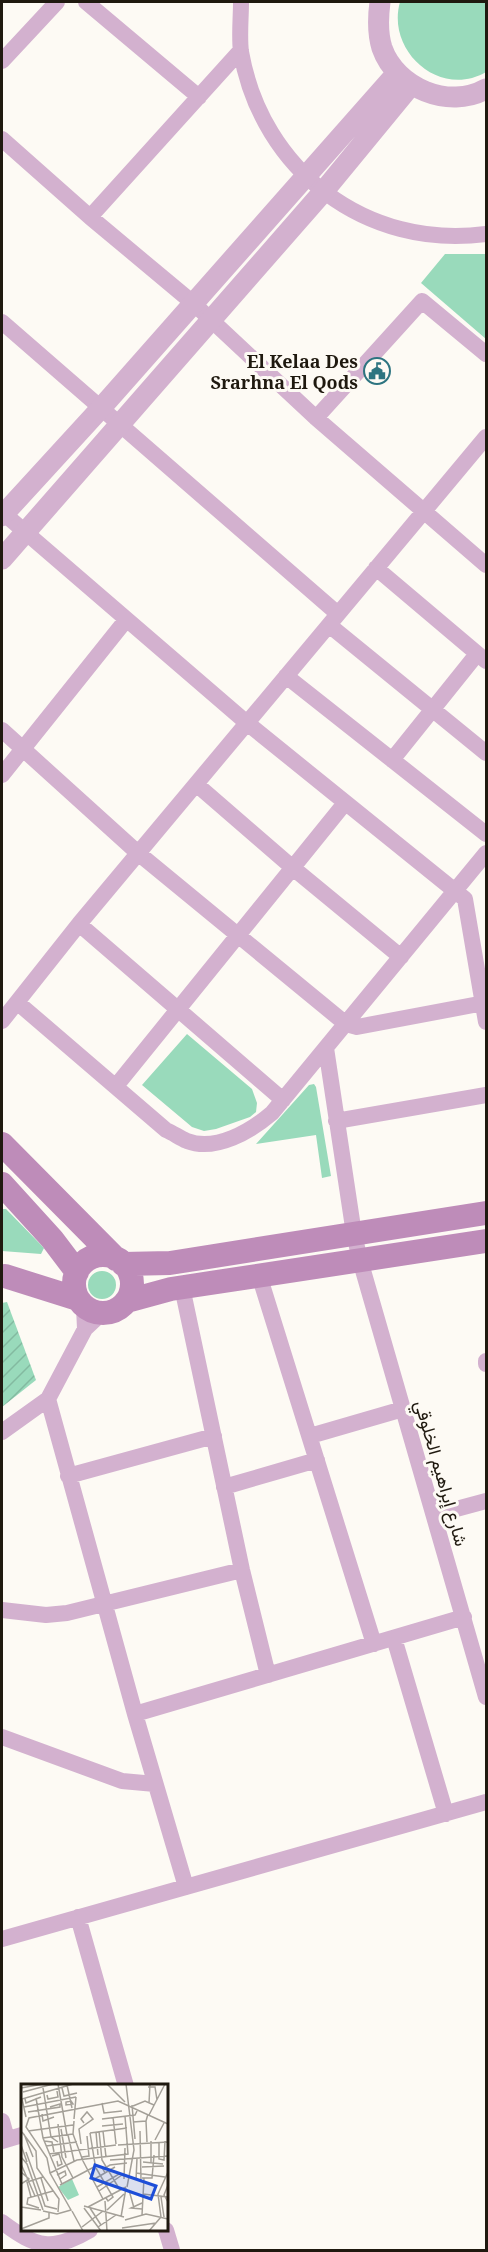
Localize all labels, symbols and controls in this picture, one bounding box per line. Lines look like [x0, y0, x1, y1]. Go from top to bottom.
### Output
place label: El Kelaa Des Srarhna El Qods [210, 349, 358, 394]
public building icon: El Kelaa Des Srarhna El Qods [362, 356, 392, 386]
street label: شارع إبراهيم الخلوقي [406, 1397, 474, 1550]
inset map [21, 2084, 168, 2231]

